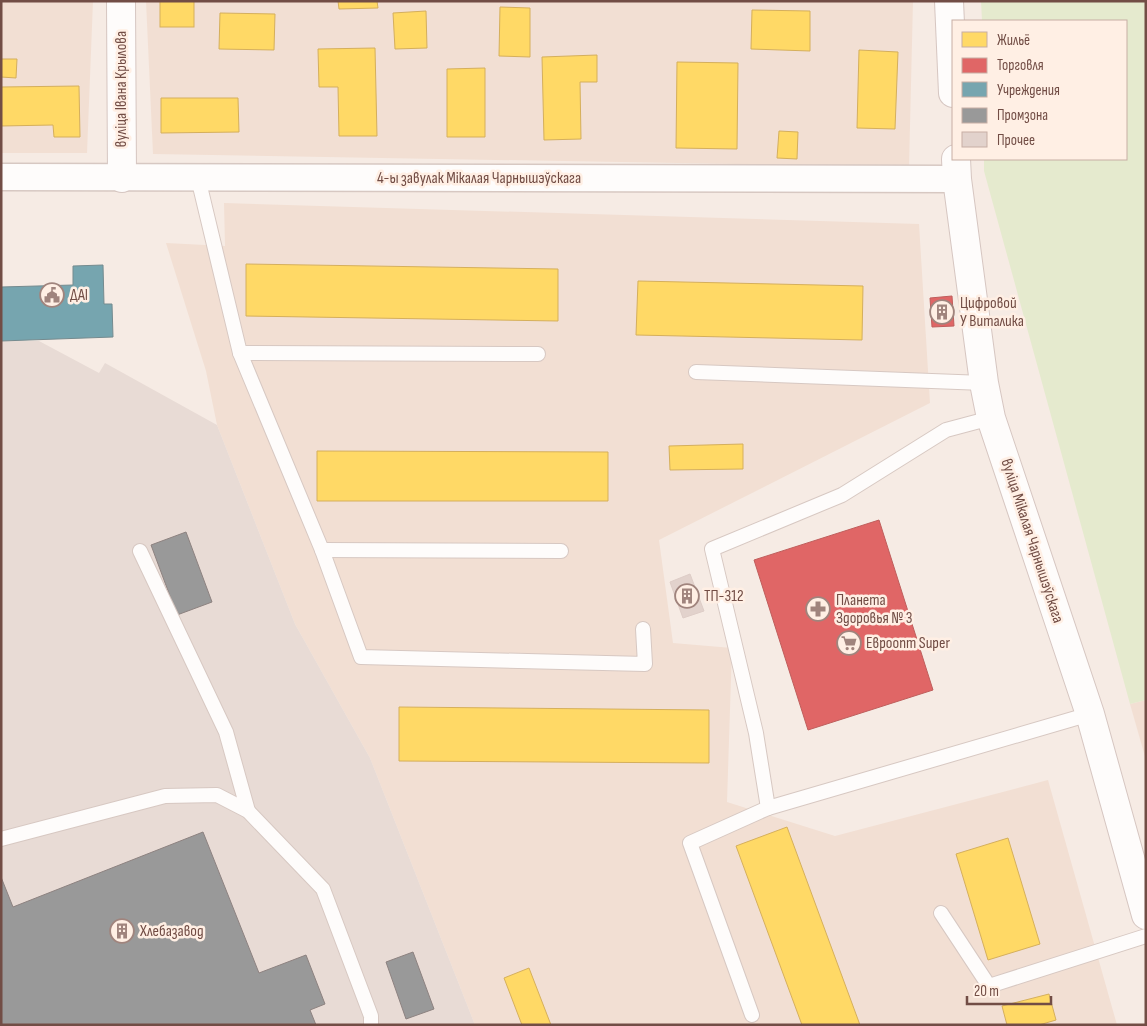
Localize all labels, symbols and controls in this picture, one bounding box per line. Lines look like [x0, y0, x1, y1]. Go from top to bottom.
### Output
legend [952, 20, 1127, 160]
street label: вуліца Івана Крылова [112, 31, 131, 147]
text: Жильё [997, 31, 1030, 50]
text: Торговля [997, 56, 1044, 75]
text: Учреждения [997, 81, 1060, 100]
text: Промзона [997, 106, 1048, 125]
text: Прочее [997, 131, 1035, 150]
street label: 4-ы завулак Мікалая Чарнышэўскага [377, 169, 581, 188]
public building icon: ДАІ [39, 282, 65, 308]
place label: ДАІ [70, 286, 88, 305]
place label: Цифровой У Виталика [960, 294, 1024, 331]
building icon: Цифровой У Виталика [929, 299, 955, 325]
street label: вуліца Мікалая Чарнышэўскага [996, 456, 1068, 626]
building icon: ТП-312 [674, 583, 700, 609]
place label: ТП-312 [704, 587, 744, 606]
place label: Планета Здоровья № 3 [836, 591, 912, 628]
pharmacy icon: Планета Здоровья № 3 [805, 596, 831, 622]
supermarket icon: Евроопт Super [836, 630, 862, 656]
place label: Евроопт Super [866, 634, 950, 653]
building icon: Хлебазавод [109, 918, 135, 944]
place label: Хлебазавод [139, 922, 204, 941]
scale bar [967, 974, 1051, 1006]
text: 20 m [974, 982, 999, 1001]

